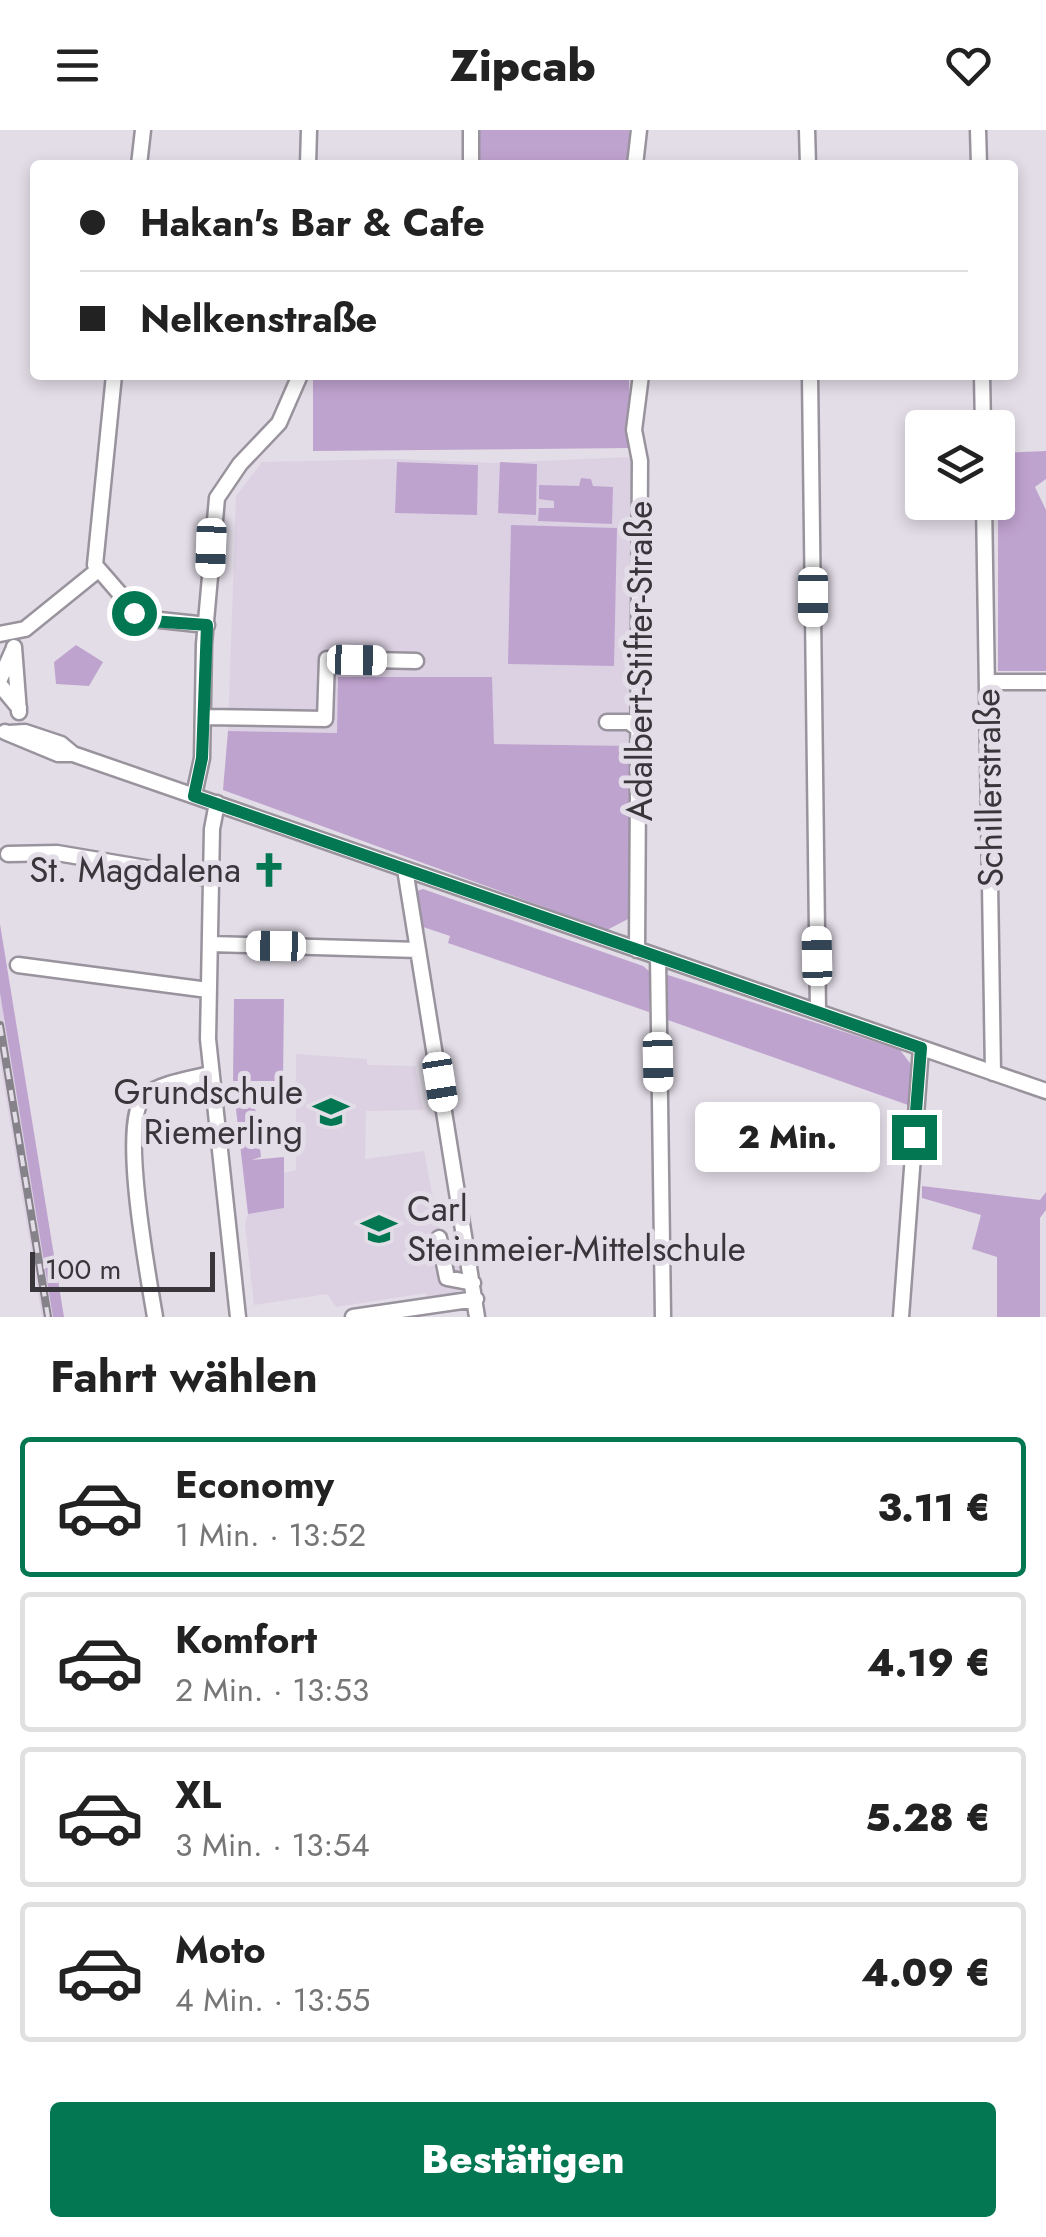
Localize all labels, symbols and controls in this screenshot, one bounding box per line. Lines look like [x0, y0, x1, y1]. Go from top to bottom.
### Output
text: Zipcab [450, 33, 596, 98]
icon: menu [50, 38, 105, 93]
icon: heart [941, 38, 996, 93]
text: Hakan's Bar & Cafe [140, 195, 485, 250]
text: Nelkenstraße [140, 291, 377, 346]
map controls [905, 410, 1015, 520]
button: layers [905, 410, 1015, 520]
street label: Adalbert-Stifter-Straße [615, 501, 665, 821]
car [195, 517, 227, 579]
car [798, 567, 828, 627]
route start [112, 591, 157, 636]
car [327, 644, 387, 676]
street label: Schillerstraße [962, 688, 1016, 888]
place label: St. Magdalena [29, 845, 241, 895]
church icon: St. Magdalena [250, 851, 288, 889]
car [801, 926, 833, 986]
car [246, 930, 306, 962]
car [642, 1032, 674, 1092]
car [420, 1050, 460, 1114]
place label: Grundschule Riemerling [114, 1067, 303, 1157]
school or university icon: Grundschule Riemerling [312, 1093, 350, 1131]
callout: 2 Min. [694, 1102, 879, 1172]
text: 2 Min. [738, 1114, 837, 1160]
route end [892, 1115, 937, 1160]
place label: Carl Steinmeier-Mittelschule [407, 1184, 746, 1274]
school or university icon: Carl Steinmeier-Mittelschule [360, 1210, 398, 1248]
scale bar [30, 1247, 215, 1292]
text: 100 m [45, 1249, 121, 1290]
text: Fahrt wählen [50, 1344, 318, 1409]
text: Economy [175, 1457, 334, 1512]
icon: car [55, 1462, 145, 1552]
text: 3.11 € [877, 1480, 991, 1535]
text: 1 Min. · 13:52 [175, 1512, 366, 1558]
text: Komfort [175, 1612, 317, 1667]
icon: car [55, 1617, 145, 1707]
text: 4.19 € [867, 1635, 991, 1690]
text: 2 Min. · 13:53 [175, 1667, 369, 1713]
text: XL [175, 1767, 221, 1822]
icon: car [55, 1772, 145, 1862]
text: 5.28 € [865, 1790, 991, 1845]
text: 3 Min. · 13:54 [175, 1822, 370, 1868]
text: Moto [175, 1922, 266, 1977]
icon: car [55, 1927, 145, 2017]
text: 4.09 € [861, 1945, 991, 2000]
text: 4 Min. · 13:55 [175, 1977, 370, 2023]
button: Bestätigen [50, 2102, 996, 2217]

